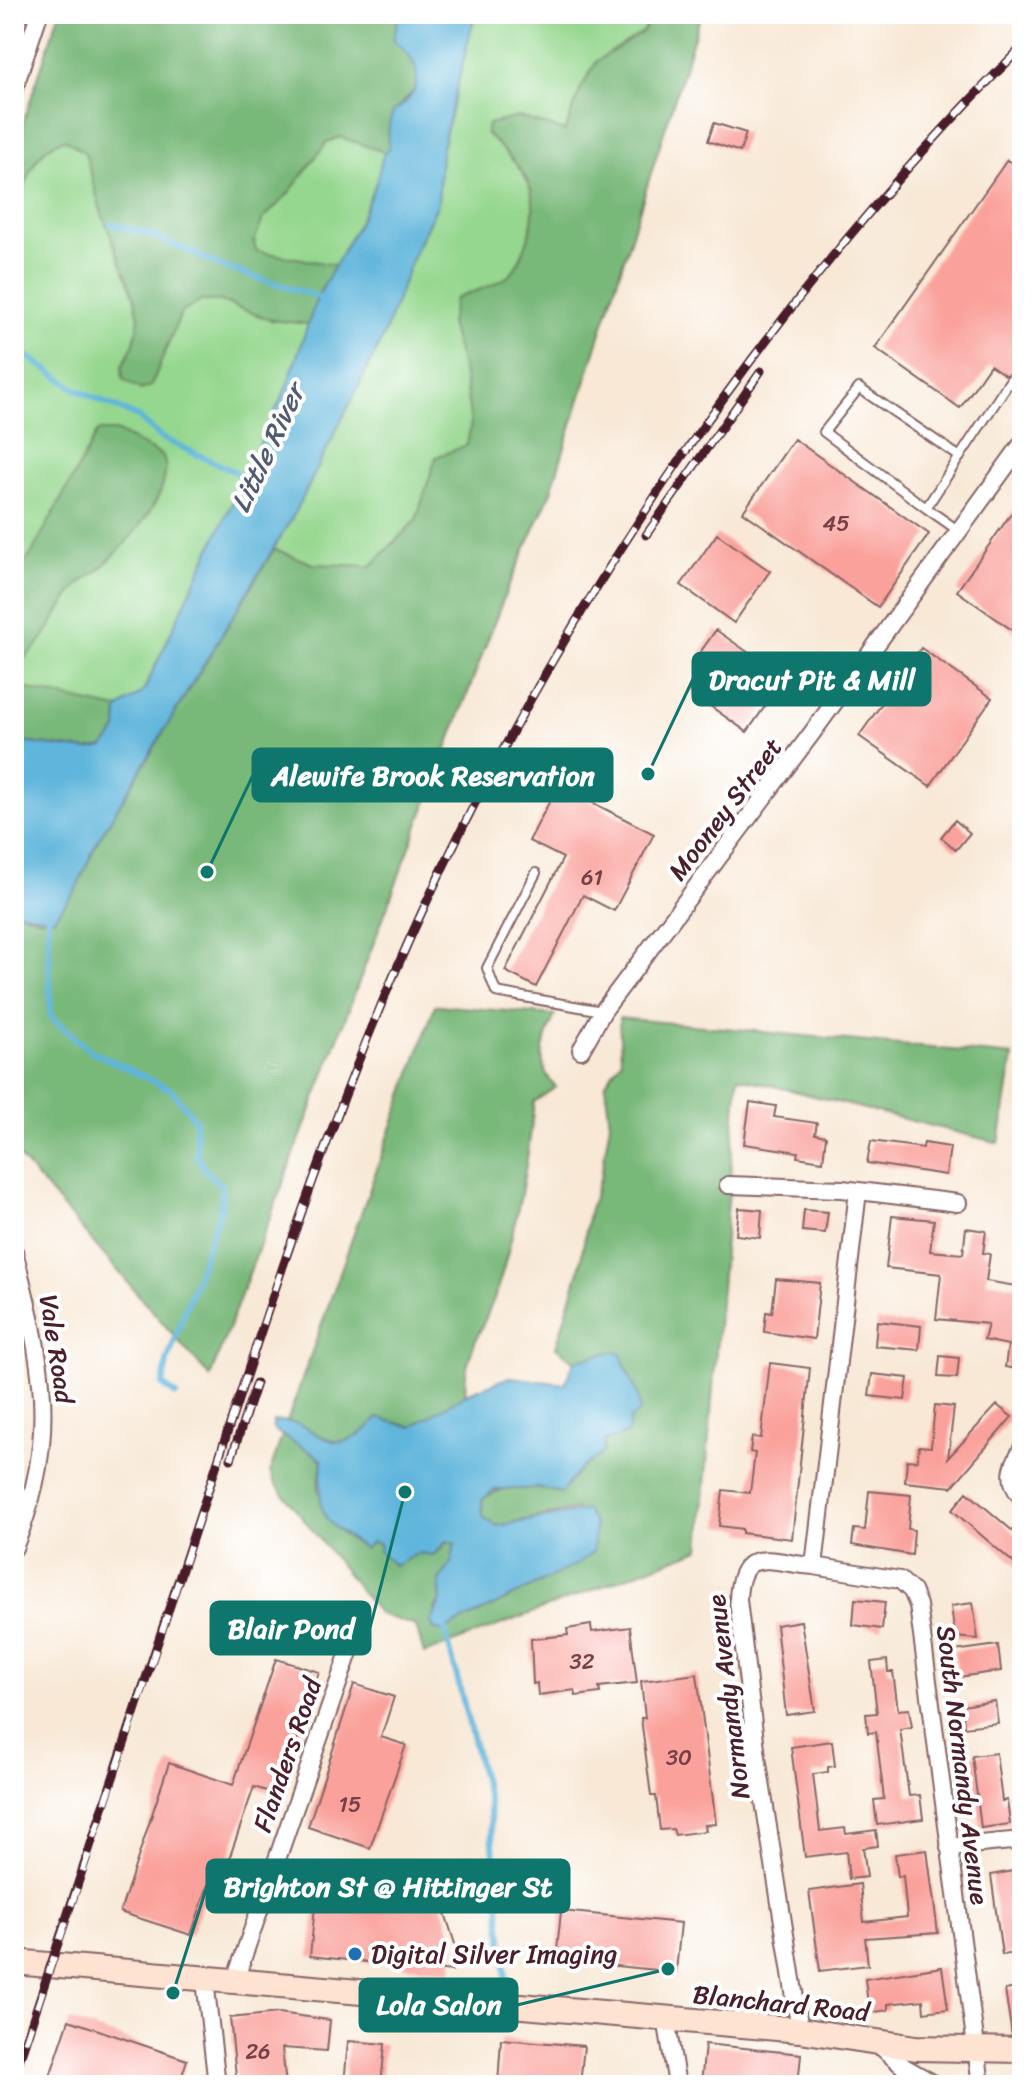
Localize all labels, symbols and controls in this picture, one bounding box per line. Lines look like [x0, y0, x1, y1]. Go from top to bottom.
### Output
water label: Little River [216, 372, 321, 521]
house number: 45 [822, 504, 850, 543]
callout: Dracut Pit & Mill [693, 653, 930, 705]
text: Dracut Pit & Mill [709, 655, 916, 704]
street label: Mooney Street [655, 727, 795, 891]
callout: Alewife Brook Reservation [253, 749, 612, 801]
text: Alewife Brook Reservation [270, 751, 596, 800]
house number: 61 [581, 858, 603, 897]
street label: Vale Road [26, 1291, 89, 1409]
street label: Normandy Avenue [693, 1592, 763, 1802]
callout: Blair Pond [211, 1602, 370, 1654]
text: Blair Pond [228, 1604, 356, 1653]
street label: South Normandy Avenue [923, 1623, 1003, 1908]
house number: 32 [570, 1642, 595, 1681]
street label: Flanders Road [239, 1669, 336, 1838]
house number: 30 [666, 1738, 692, 1777]
house number: 15 [339, 1785, 361, 1824]
callout: Brighton St @ Hittinger St [207, 1860, 569, 1912]
text: Brighton St @ Hittinger St [223, 1862, 553, 1911]
place label: Digital Silver Imaging [371, 1931, 617, 1977]
marker: Digital Silver Imaging [346, 1945, 364, 1963]
street label: Blanchard Road [691, 1971, 874, 2035]
callout: Lola Salon [360, 1979, 517, 2031]
text: Lola Salon [376, 1980, 503, 2029]
house number: 26 [245, 2032, 271, 2071]

